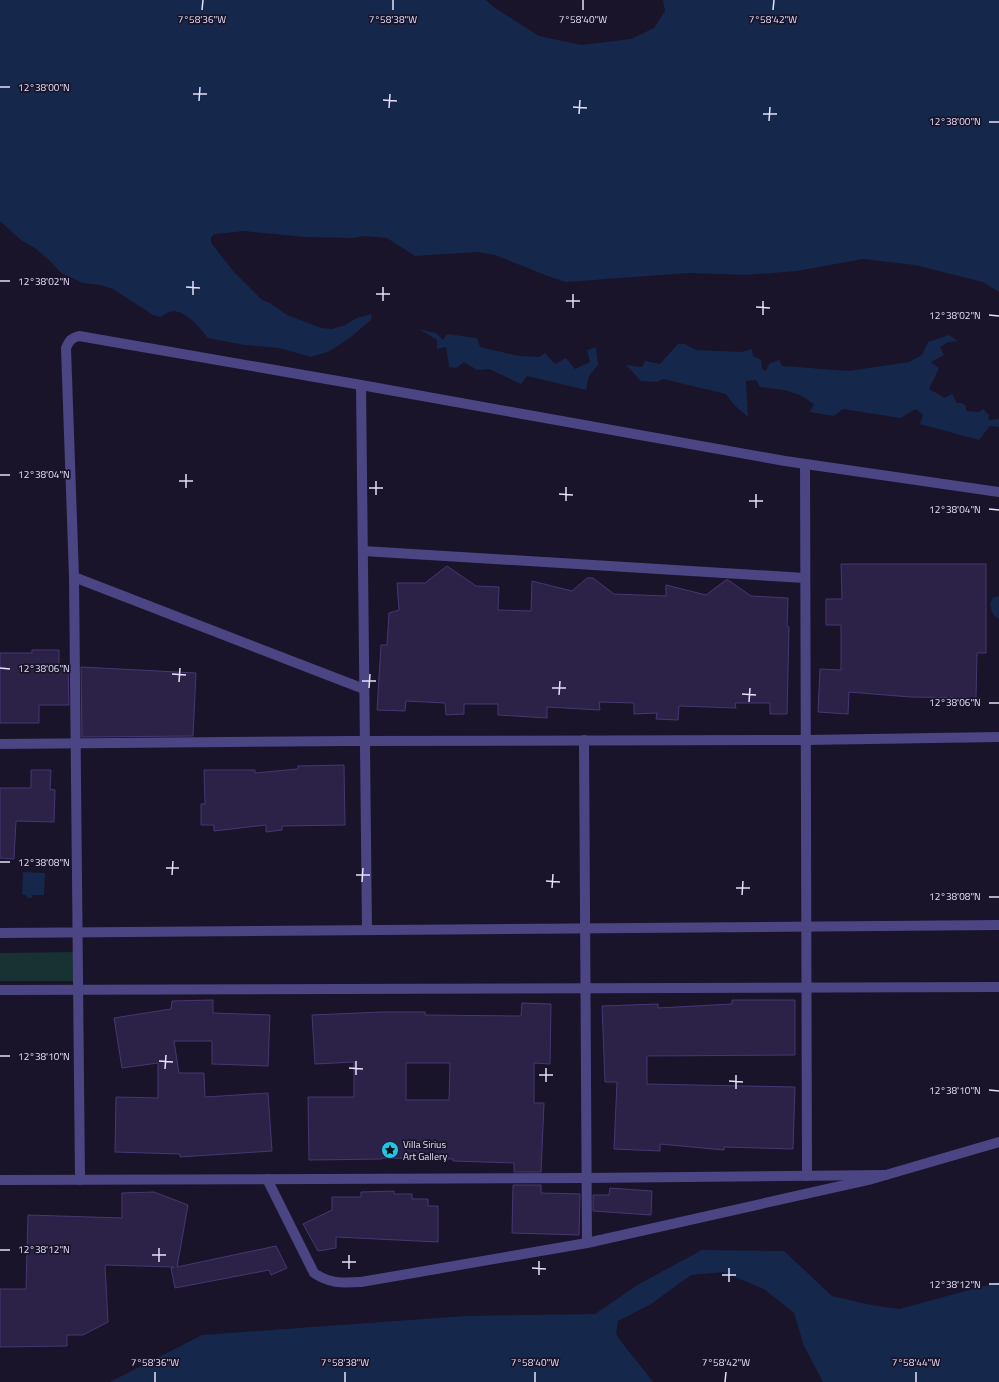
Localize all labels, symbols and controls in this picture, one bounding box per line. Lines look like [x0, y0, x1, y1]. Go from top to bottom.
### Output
text: 7°58'36"W [178, 12, 226, 27]
text: 7°58'38"W [369, 12, 417, 27]
text: 7°58'40"W [559, 12, 607, 27]
text: 7°58'42"W [749, 12, 797, 27]
text: 12°38'00"N [18, 80, 70, 95]
text: 12°38'00"N [929, 114, 981, 129]
text: 12°38'02"N [18, 274, 70, 289]
text: 12°38'02"N [929, 308, 981, 323]
text: 12°38'04"N [18, 467, 70, 482]
text: 12°38'04"N [929, 502, 981, 517]
text: 12°38'06"N [18, 661, 70, 676]
text: 12°38'06"N [929, 695, 981, 710]
text: 12°38'08"N [18, 855, 70, 870]
text: 12°38'08"N [929, 889, 981, 904]
text: 12°38'10"N [18, 1049, 70, 1064]
text: 12°38'10"N [929, 1083, 981, 1098]
place label: Villa Sirius Art Gallery [403, 1137, 447, 1164]
place icon: Villa Sirius Art Gallery [380, 1140, 400, 1160]
text: 12°38'12"N [18, 1242, 70, 1257]
text: 12°38'12"N [929, 1277, 981, 1292]
text: 7°58'36"W [131, 1355, 179, 1370]
text: 7°58'38"W [321, 1355, 369, 1370]
text: 7°58'40"W [511, 1355, 559, 1370]
text: 7°58'42"W [702, 1355, 750, 1370]
text: 7°58'44"W [892, 1355, 940, 1370]

